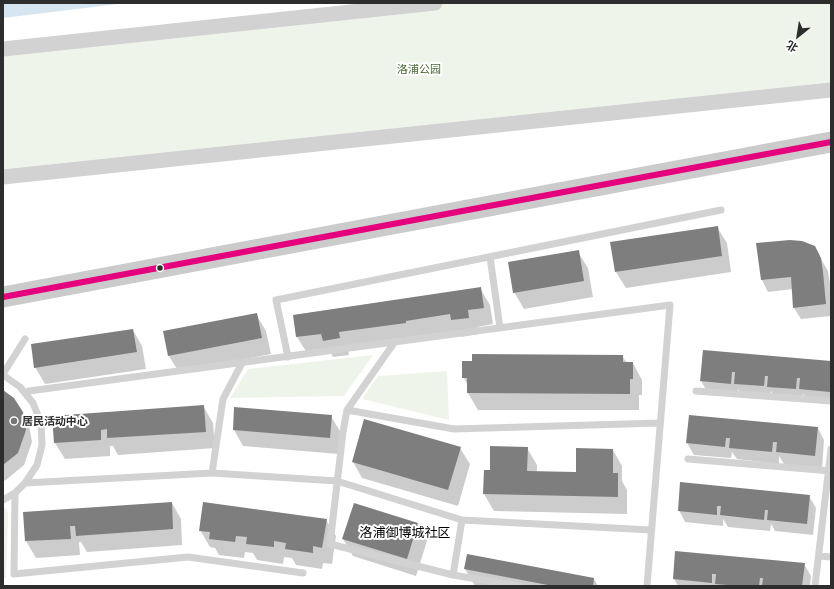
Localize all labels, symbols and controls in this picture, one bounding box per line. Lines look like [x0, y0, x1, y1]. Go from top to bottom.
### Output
north arrow [778, 16, 818, 56]
text: 北 [784, 38, 800, 55]
park label: 洛浦公园 [397, 62, 441, 76]
unlabelled marker [155, 263, 165, 273]
place label: 居民活动中心 [22, 414, 88, 428]
marker: 居民活动中心 [9, 416, 19, 426]
district label: 洛浦御博城社区 [360, 525, 450, 541]

